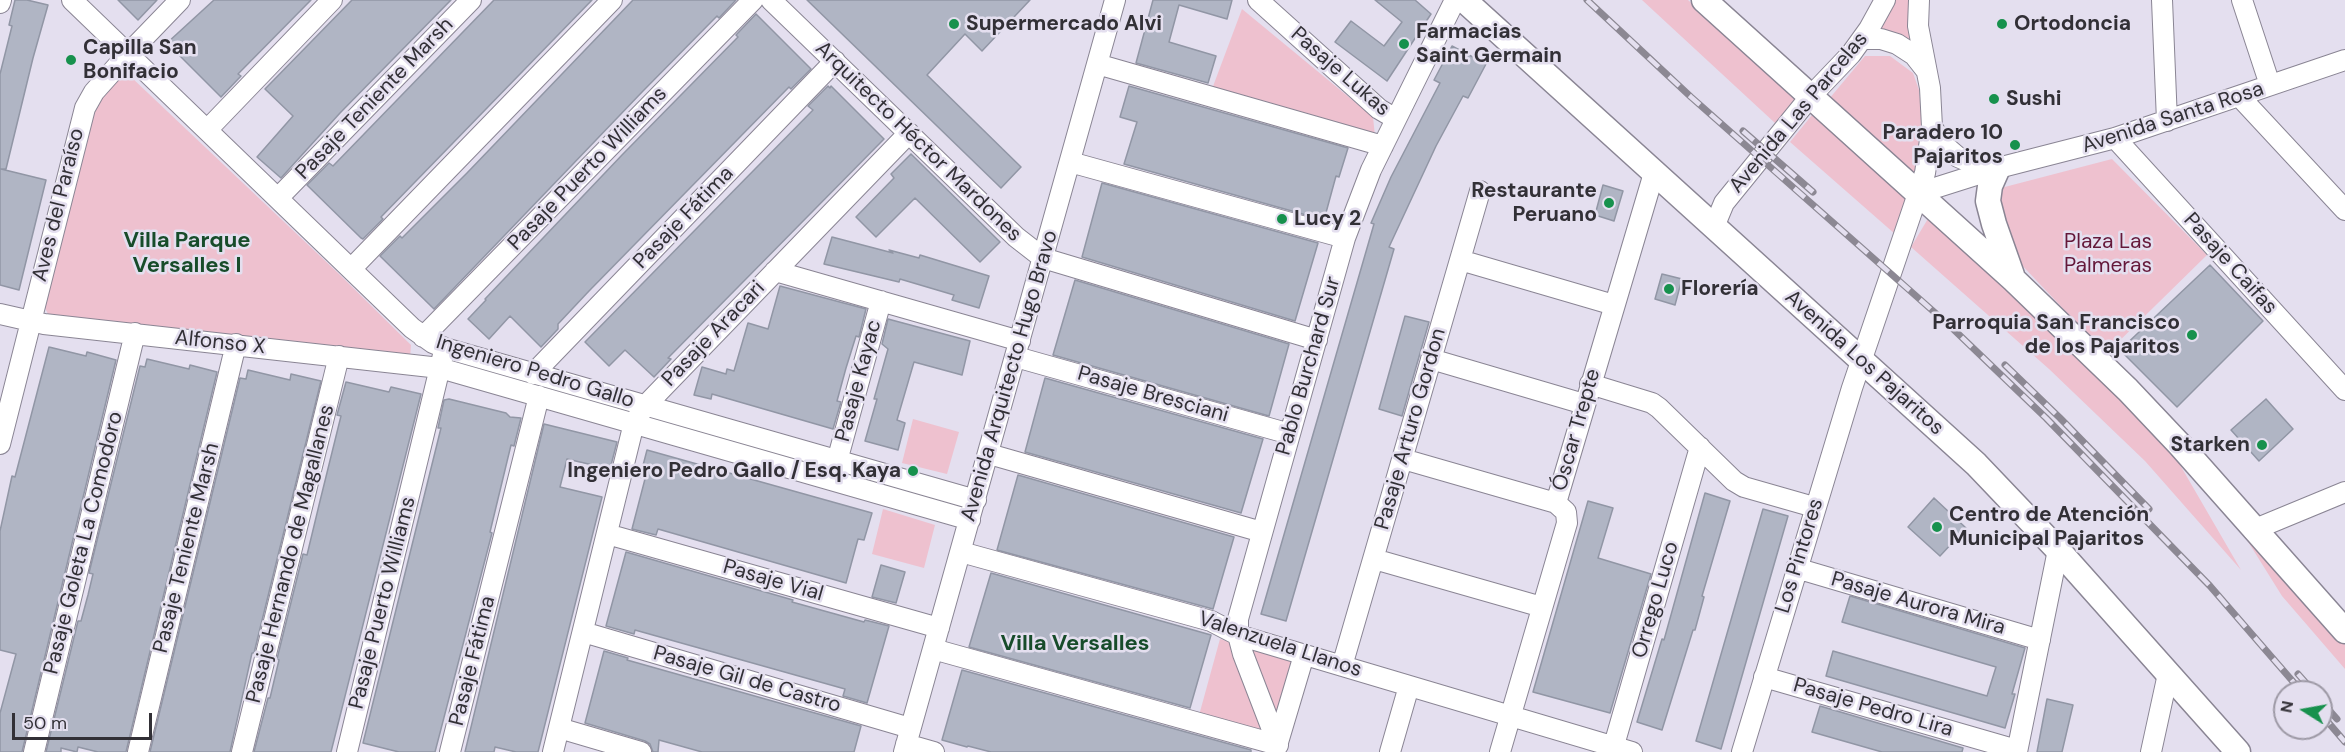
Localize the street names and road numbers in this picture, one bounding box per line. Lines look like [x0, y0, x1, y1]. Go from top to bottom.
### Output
street label: Pasaje Teniente Marsh [291, 13, 459, 185]
street label: Pasaje Lukas [1285, 22, 1395, 122]
street label: Avenida Las Parcelas [1724, 27, 1874, 199]
street label: Arquitecto Héctor Mardones [809, 37, 1027, 247]
street label: Avenida Santa Rosa [2079, 77, 2267, 159]
street label: Pasaje Puerto Williams [503, 82, 673, 256]
street label: Aves del Paraíso [28, 126, 90, 284]
street label: Pasaje Fátima [629, 161, 739, 275]
street label: Pasaje Caifas [2178, 208, 2282, 320]
street label: Avenida Arquitecto Hugo Bravo [956, 227, 1064, 525]
street label: Pablo Burchard Sur [1271, 274, 1347, 458]
street label: Pasaje Aracari [657, 276, 771, 392]
street label: Avenida Los Pajaritos [1779, 285, 1949, 441]
street label: Pasaje Kayac [831, 317, 887, 445]
street label: Pasaje Arturo Gordon [1370, 325, 1452, 533]
street label: Alfonso X [173, 326, 267, 360]
street label: Ingeniero Pedro Gallo [433, 330, 637, 414]
street label: Pasaje Bresciani [1075, 361, 1231, 429]
street label: Óscar Trepte [1548, 366, 1606, 494]
street label: Pasaje Hernando de Magallanes [242, 402, 340, 706]
street label: Pasaje Goleta La Comodoro [39, 409, 129, 677]
street label: Pasaje Teniente Marsh [149, 440, 225, 656]
street label: Pasaje Puerto Williams [344, 494, 422, 712]
street label: Los Pintores [1771, 496, 1829, 616]
street label: Orrego Luco [1627, 539, 1685, 661]
street label: Pasaje Vial [720, 555, 826, 607]
street label: Pasaje Aurora Mira [1828, 567, 2008, 641]
street label: Pasaje Fátima [445, 594, 501, 728]
street label: Valenzuela Llanos [1195, 607, 1365, 683]
street label: Pasaje Gil de Castro [650, 641, 844, 719]
street label: Pasaje Pedro Lira [1790, 673, 1956, 743]

